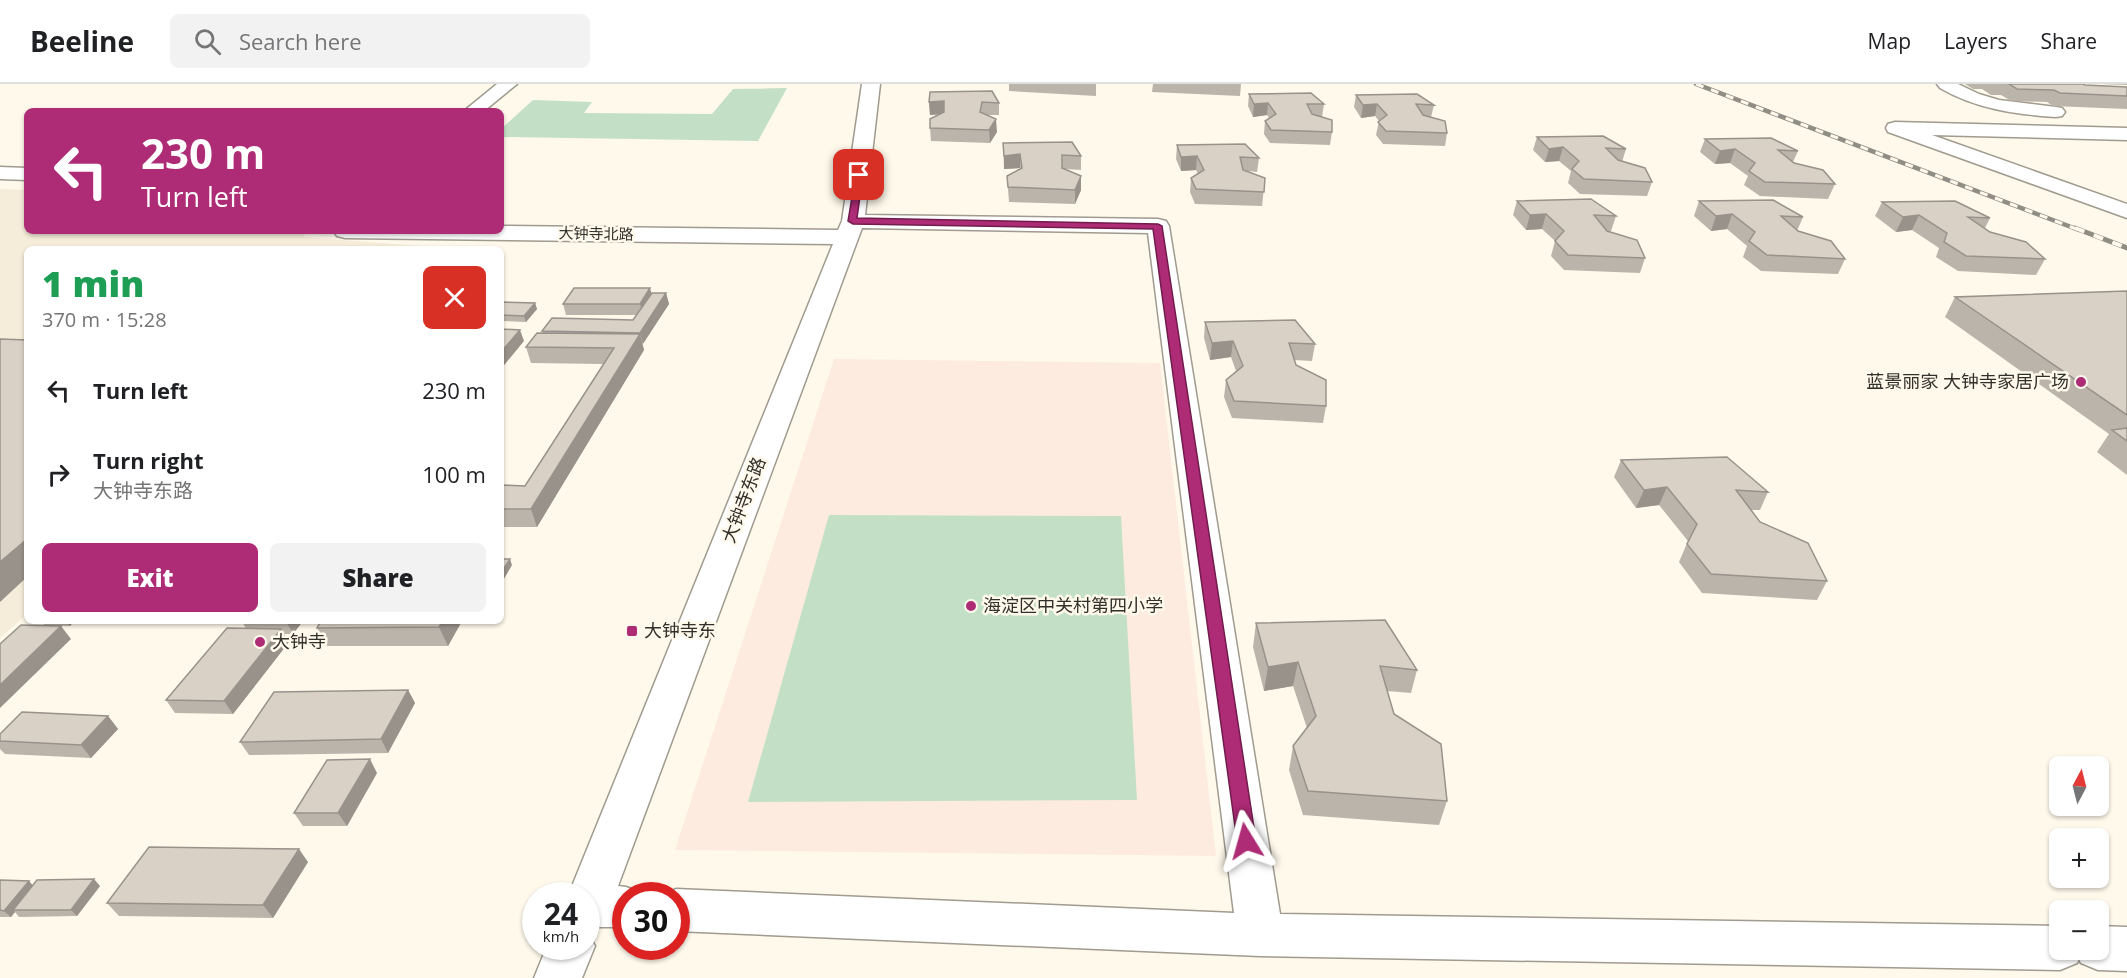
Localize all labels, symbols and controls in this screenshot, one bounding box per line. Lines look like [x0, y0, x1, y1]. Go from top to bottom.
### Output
search box [170, 14, 590, 68]
text: Beeline [30, 22, 134, 60]
icon: search [191, 25, 224, 58]
text: Search here [239, 26, 362, 56]
text: Map [1868, 27, 1911, 55]
text: Layers [1944, 27, 2008, 55]
text: Share [2041, 27, 2097, 55]
text: 230 m [141, 124, 265, 181]
icon: left [42, 132, 120, 210]
pin [833, 149, 884, 200]
icon: arrive [842, 158, 875, 191]
text: Turn left [141, 178, 248, 215]
street label: 大钟寺北路 [558, 222, 634, 244]
text: 1 min [42, 259, 144, 308]
button: close [423, 266, 486, 329]
text: 370 m · 15:28 [42, 306, 167, 333]
place label: 蓝景丽家 大钟寺家居广场 [1866, 369, 2069, 393]
icon: left [42, 374, 75, 407]
text: Turn left [93, 375, 188, 405]
text: 230 m [422, 375, 486, 405]
marker: 蓝景丽家 大钟寺家居广场 [2074, 375, 2088, 389]
text: Turn right [93, 445, 204, 475]
street label: 大钟寺东路 [716, 453, 770, 546]
icon: right [42, 458, 75, 491]
text: 100 m [422, 459, 486, 489]
text: 大钟寺东路 [93, 477, 193, 504]
button: Exit [42, 543, 258, 612]
button: Share [270, 543, 486, 612]
place label: 海淀区中关村第四小学 [983, 593, 1163, 617]
marker: 海淀区中关村第四小学 [964, 599, 978, 613]
place label: 大钟寺东 [644, 618, 716, 642]
marker: 大钟寺东 [625, 624, 639, 638]
place label: 大钟寺 [272, 629, 326, 653]
marker: 大钟寺 [253, 635, 267, 649]
north arrow [2049, 756, 2109, 816]
map controls [2049, 756, 2109, 960]
position arrow [1214, 809, 1278, 873]
button: + [2049, 828, 2109, 888]
speed limit sign: 30 [612, 882, 690, 960]
text: 24 [544, 893, 578, 934]
button: − [2049, 900, 2109, 960]
text: km/h [543, 926, 579, 946]

